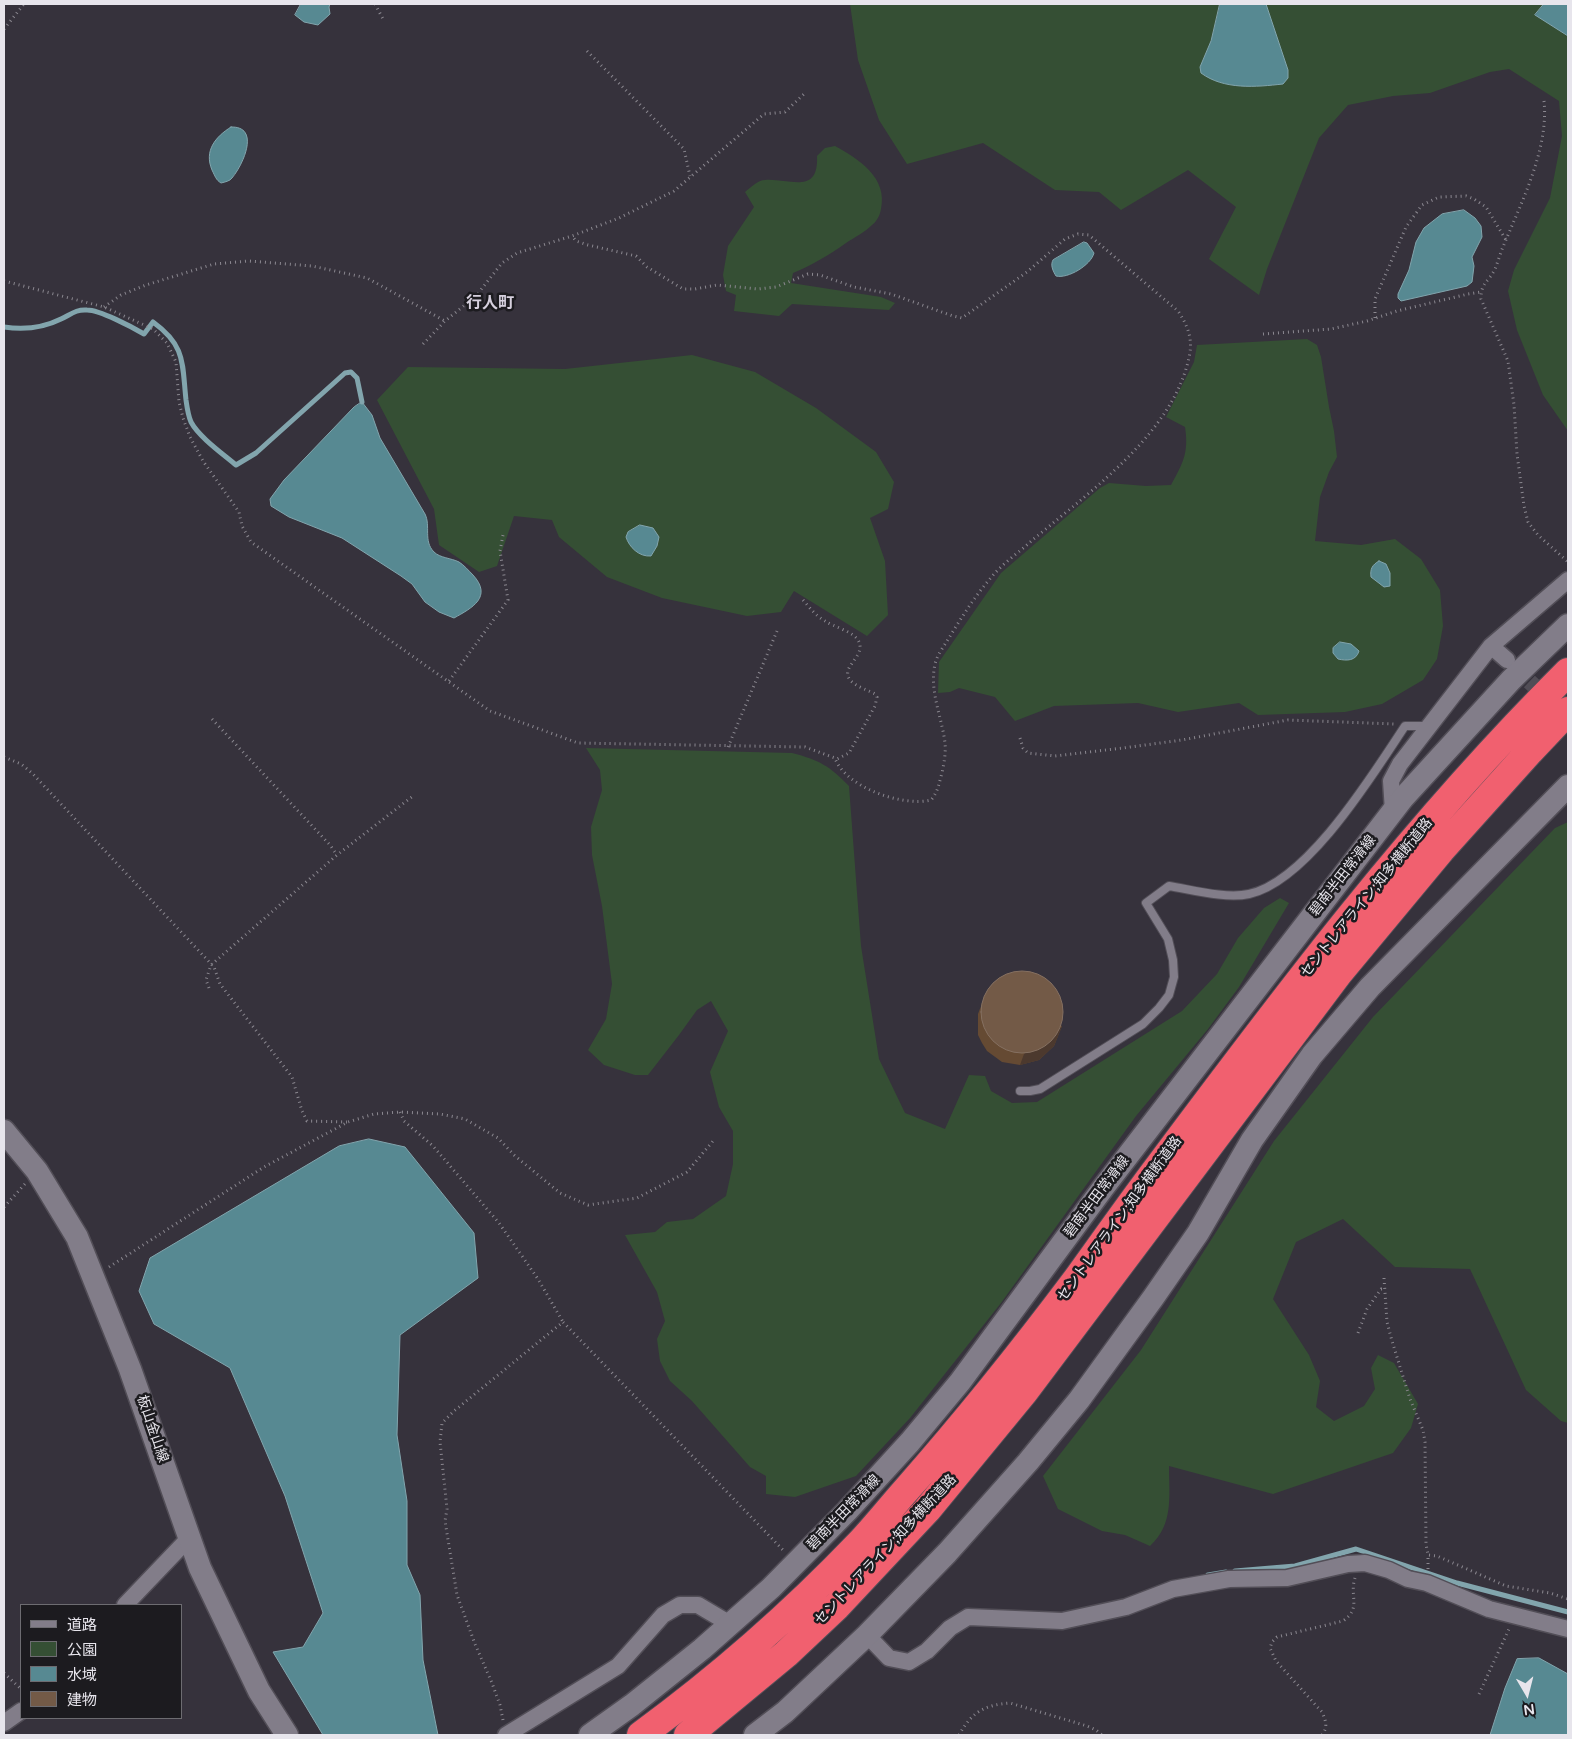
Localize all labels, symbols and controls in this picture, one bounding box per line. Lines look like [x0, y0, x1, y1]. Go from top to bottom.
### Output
district label: 行人町 [466, 294, 514, 314]
street label: セントレアライン;知多横断道路 [1298, 815, 1436, 981]
street label: 碧南半田常滑線 [1306, 832, 1380, 920]
street label: セントレアライン;知多横断道路 [1055, 1133, 1185, 1305]
street label: 碧南半田常滑線 [1061, 1153, 1133, 1241]
street label: 板山金山線 [133, 1393, 171, 1465]
street label: セントレアライン;知多横断道路 [812, 1471, 960, 1629]
street label: 碧南半田常滑線 [804, 1472, 884, 1554]
legend [20, 1604, 182, 1719]
text: 道路 [67, 1616, 97, 1634]
text: 公園 [67, 1641, 97, 1659]
text: 水域 [67, 1666, 97, 1684]
north arrow [1502, 1669, 1552, 1719]
text: 建物 [67, 1691, 97, 1709]
text: N [1522, 1700, 1536, 1719]

